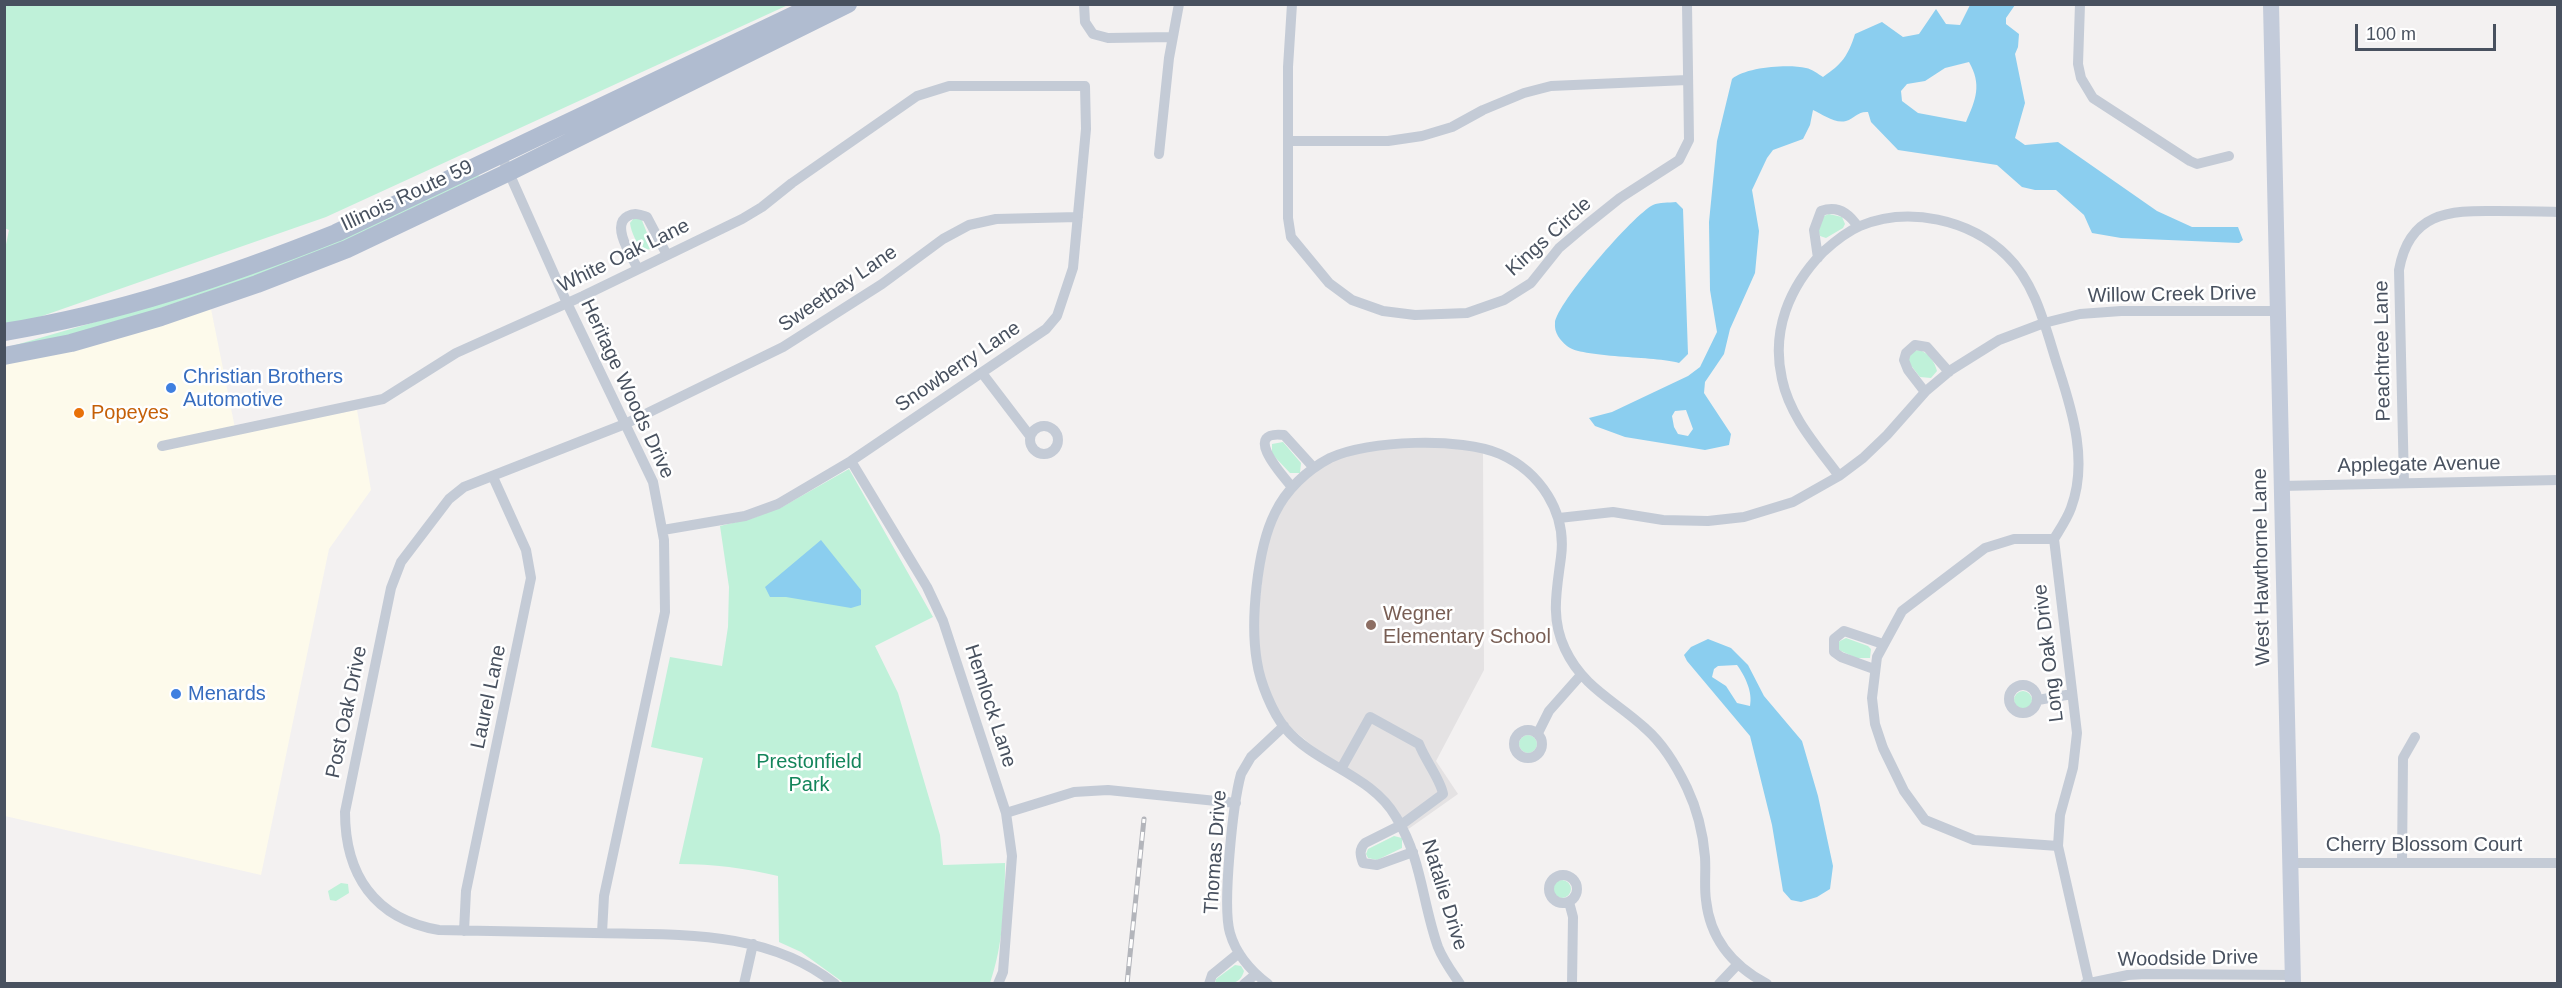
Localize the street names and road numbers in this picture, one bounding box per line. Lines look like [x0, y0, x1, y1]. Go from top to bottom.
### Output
street label: Illinois Route 59 [337, 155, 477, 237]
street label: Kings Circle [1501, 192, 1597, 282]
street label: White Oak Lane [554, 214, 694, 298]
street label: Sweetbay Lane [774, 241, 902, 337]
street label: Peachtree Lane [2370, 280, 2396, 422]
street label: Willow Creek Drive [2087, 282, 2257, 308]
street label: Heritage Woods Drive [575, 295, 679, 483]
street label: Snowberry Lane [891, 316, 1025, 418]
street label: Applegate Avenue [2337, 452, 2501, 478]
street label: West Hawthorne Lane [2248, 468, 2276, 666]
street label: Long Oak Drive [2029, 583, 2069, 723]
street label: Hemlock Lane [959, 641, 1021, 771]
street label: Laurel Lane [466, 643, 512, 751]
street label: Post Oak Drive [321, 644, 373, 780]
street label: Thomas Drive [1200, 789, 1232, 915]
street label: Cherry Blossom Court [2326, 833, 2522, 857]
street label: Natalie Drive [1416, 837, 1472, 953]
street label: Woodside Drive [2117, 946, 2259, 972]

